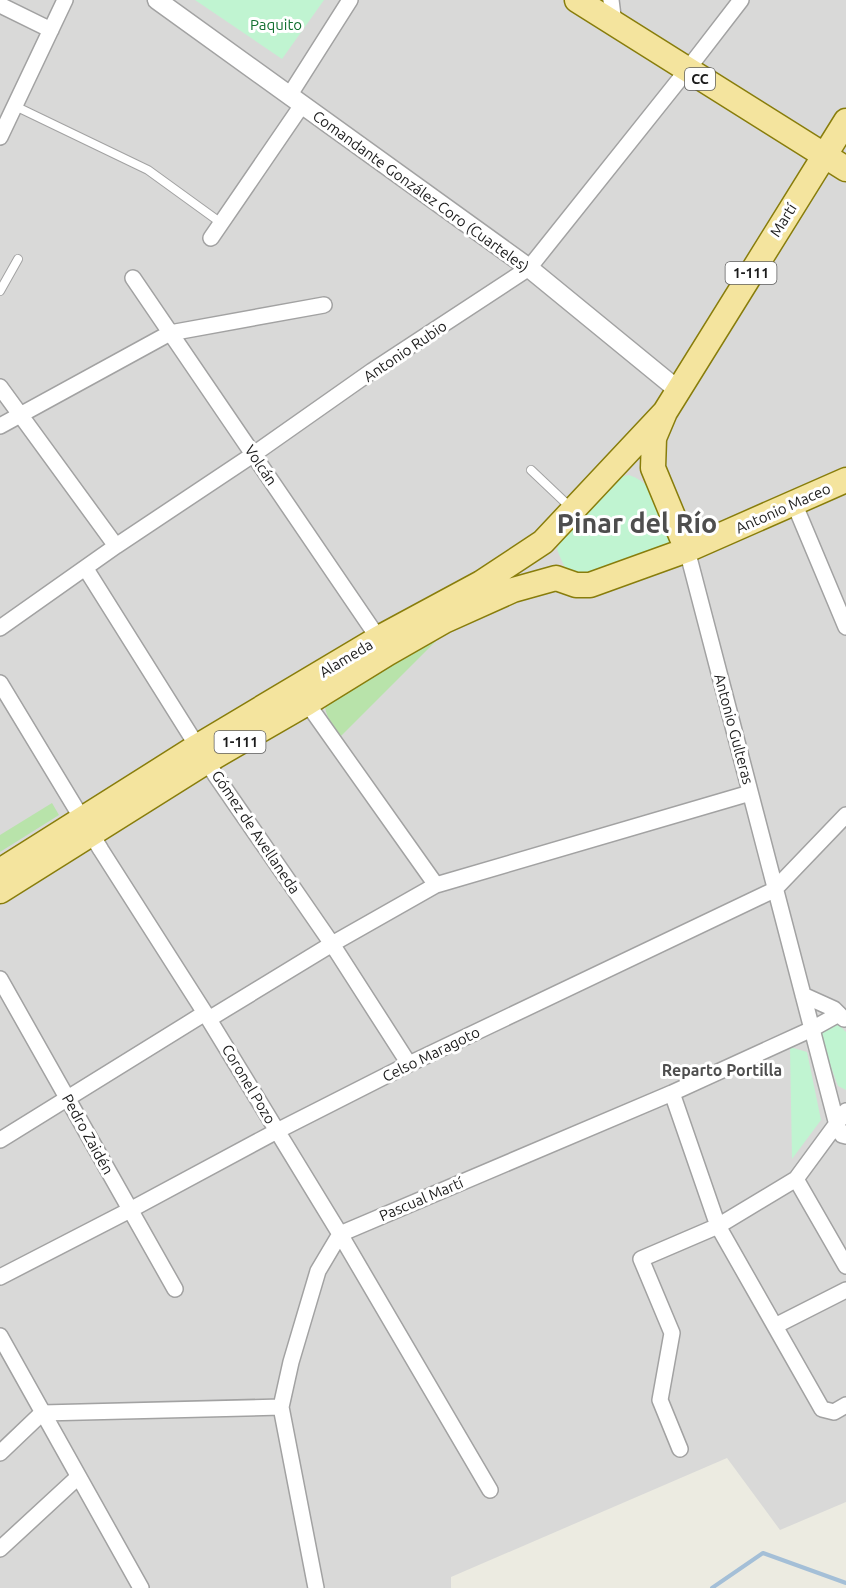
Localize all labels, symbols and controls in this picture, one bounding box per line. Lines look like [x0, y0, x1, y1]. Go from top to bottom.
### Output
park label: Paquito [250, 16, 302, 33]
road number: CC [685, 68, 715, 90]
street label: Comandante González Coro (Cuarteles) [310, 107, 532, 275]
street label: Martí [766, 200, 800, 240]
road number: 1-111 [726, 262, 777, 284]
street label: Antonio Rubio [360, 317, 450, 385]
street label: Volcán [241, 442, 281, 488]
street label: Antonio Maceo [733, 479, 833, 537]
district label: Pinar del Río [557, 508, 717, 538]
street label: Alameda [316, 635, 376, 681]
street label: Antonio Gulteras [711, 672, 757, 786]
road number: 1-111 [214, 731, 266, 753]
street label: Gómez de Avellaneda [208, 767, 304, 897]
street label: Celso Maragoto [380, 1023, 482, 1085]
street label: Coronel Pozo [219, 1041, 279, 1127]
district label: Reparto Portilla [662, 1061, 782, 1079]
street label: Pedro Zaidén [59, 1091, 117, 1177]
street label: Pascual Martí [376, 1174, 466, 1224]

